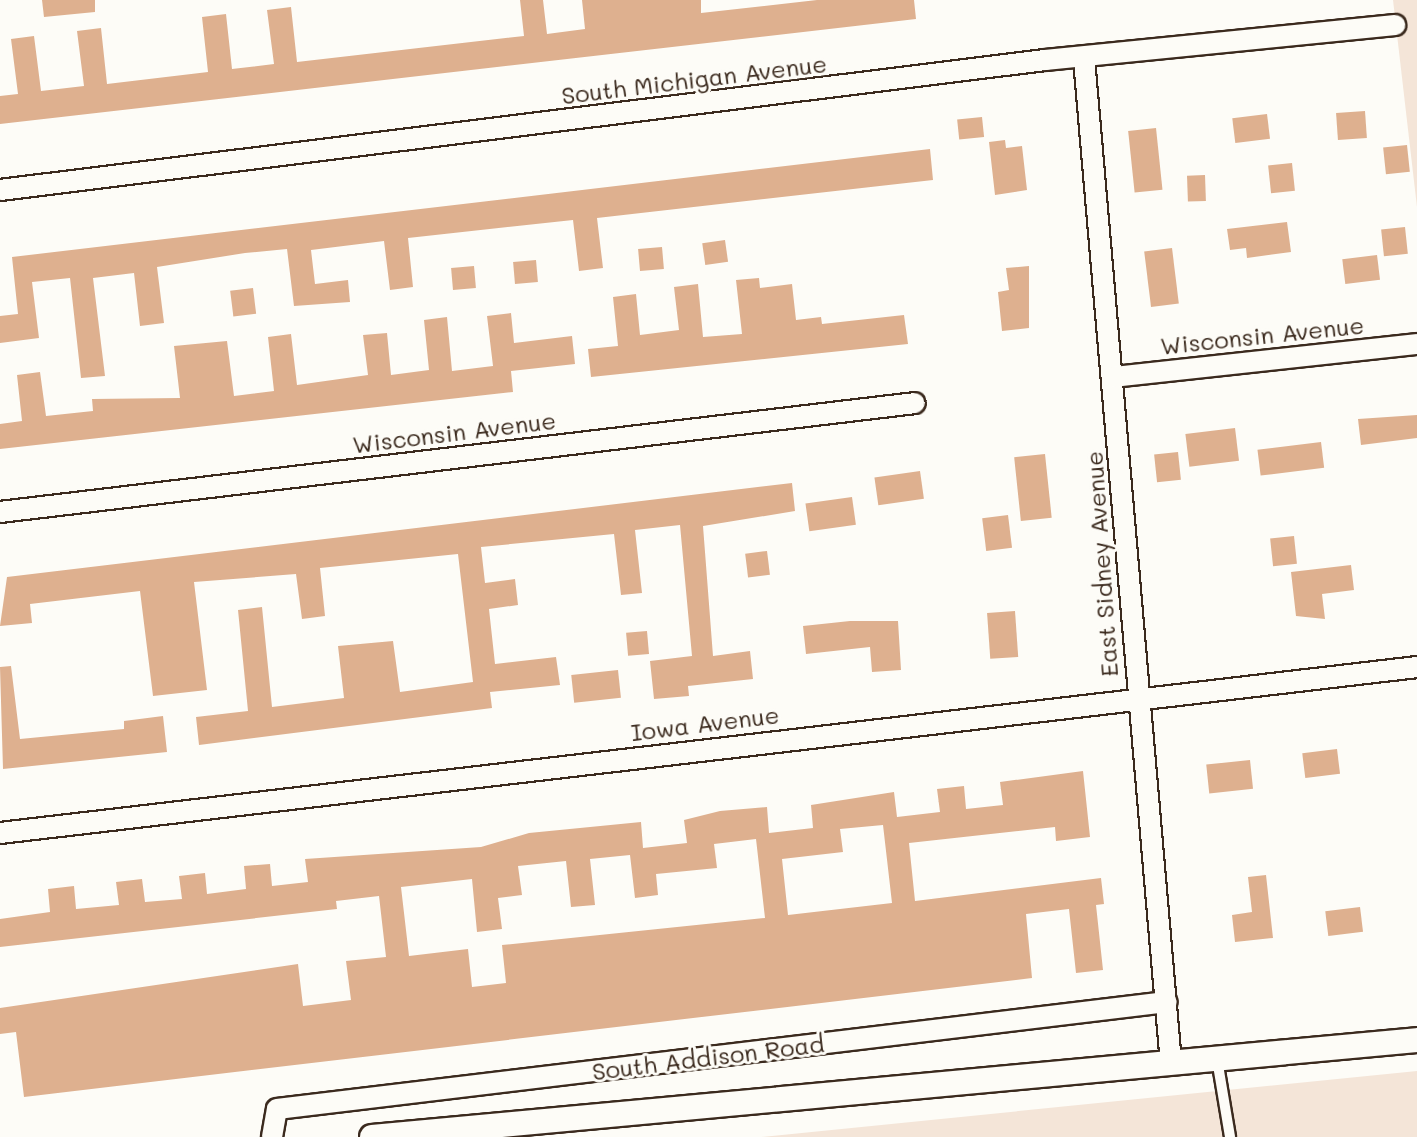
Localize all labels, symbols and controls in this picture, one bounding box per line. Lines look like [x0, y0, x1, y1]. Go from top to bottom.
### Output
street label: South Michigan Avenue [560, 48, 828, 110]
street label: Wisconsin Avenue [1159, 310, 1365, 360]
street label: Wisconsin Avenue [351, 405, 557, 459]
street label: East Sidney Avenue [1079, 450, 1123, 678]
street label: Iowa Avenue [629, 700, 781, 746]
street label: South Addison Road [590, 1028, 826, 1086]

